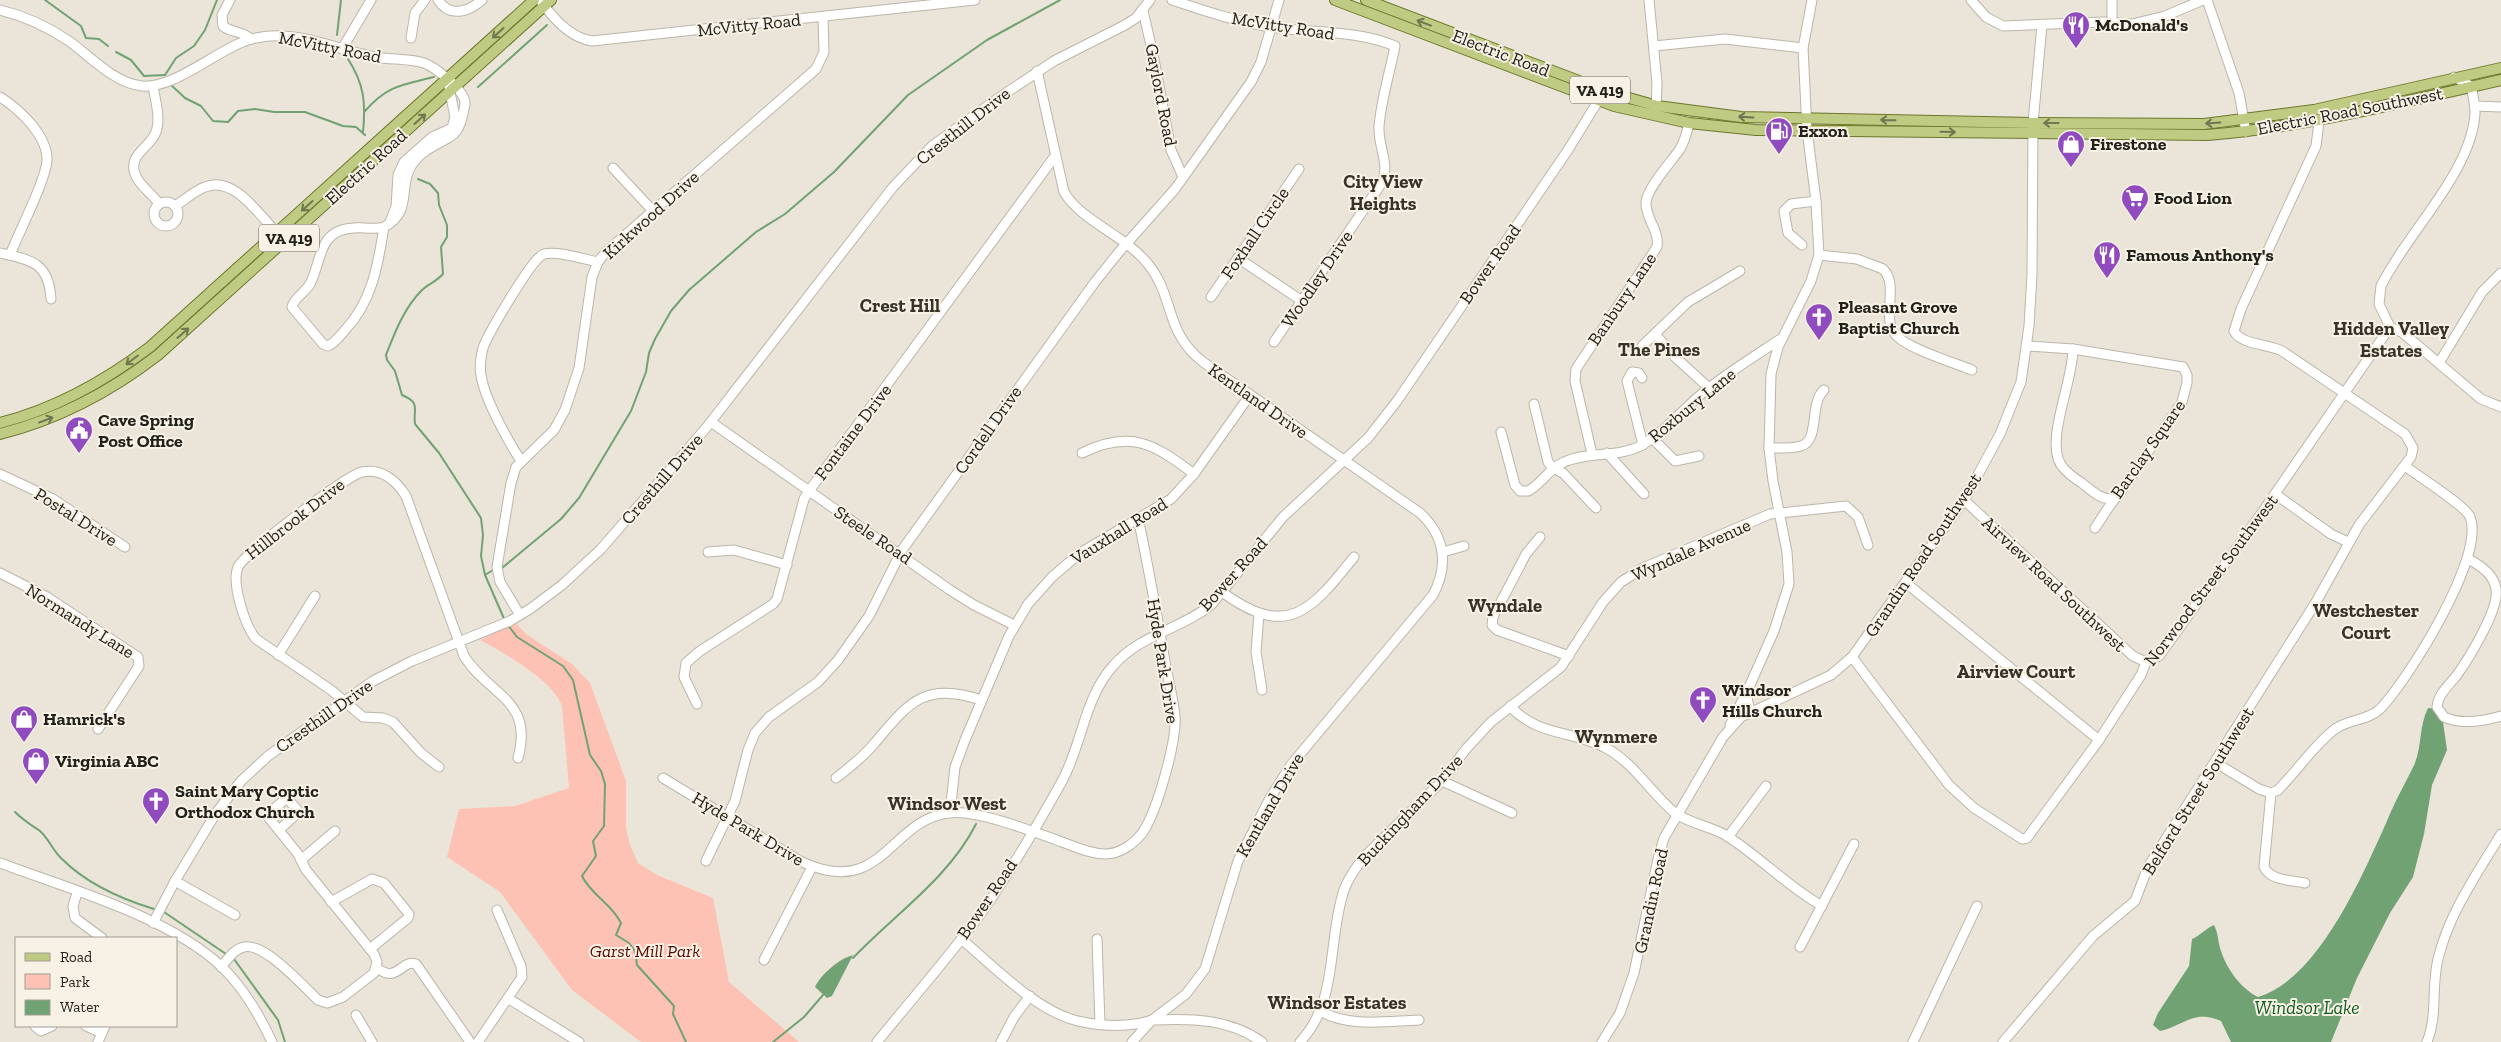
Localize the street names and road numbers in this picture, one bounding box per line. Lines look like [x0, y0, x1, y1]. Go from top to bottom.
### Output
street label: McVitty Road [1230, 7, 1336, 45]
street label: McVitty Road [696, 9, 802, 41]
street label: Electric Road [1449, 24, 1553, 82]
street label: McVitty Road [277, 26, 383, 68]
street label: Gaylord Road [1140, 42, 1182, 148]
road number: VA 419 [1570, 76, 1630, 104]
street label: Cresthill Drive [912, 82, 1014, 170]
street label: Electric Road Southwest [2255, 82, 2445, 140]
street label: Electric Road [321, 124, 412, 209]
street label: Kirkwood Drive [598, 166, 704, 264]
street label: Foxhall Circle [1216, 183, 1294, 283]
street label: Bower Road [1455, 220, 1525, 308]
road number: VA 419 [259, 224, 319, 252]
street label: Woodley Drive [1276, 226, 1358, 332]
street label: Banbury Lane [1583, 248, 1661, 350]
street label: Kentland Drive [1204, 358, 1312, 444]
street label: Roxbury Lane [1644, 363, 1740, 447]
street label: Fontaine Drive [810, 380, 896, 484]
street label: Cordell Drive [950, 382, 1026, 478]
street label: Barclay Square [2106, 395, 2190, 503]
street label: Cresthill Drive [617, 429, 707, 529]
street label: Grandin Road Southwest [1860, 469, 1986, 641]
street label: Hillbrook Drive [241, 473, 349, 565]
street label: Postal Drive [30, 483, 122, 551]
street label: Norwood Street Southwest [2139, 490, 2283, 670]
street label: Vauxhall Road [1066, 493, 1171, 570]
street label: Steele Road [830, 501, 916, 569]
street label: Airview Road Southwest [1977, 512, 2131, 657]
street label: Wyndale Avenue [1628, 514, 1754, 586]
street label: Bower Road [1194, 532, 1272, 616]
street label: Normandy Lane [22, 579, 138, 663]
street label: Hyde Park Drive [1142, 597, 1184, 725]
street label: Cresthill Drive [271, 674, 377, 758]
street label: Belford Street Southwest [2137, 703, 2259, 879]
street label: Kentland Drive [1231, 749, 1309, 861]
street label: Buckingham Drive [1353, 750, 1467, 870]
street label: Hyde Park Drive [688, 787, 808, 871]
street label: Grandin Road [1629, 846, 1673, 956]
street label: Bower Road [952, 855, 1022, 943]

